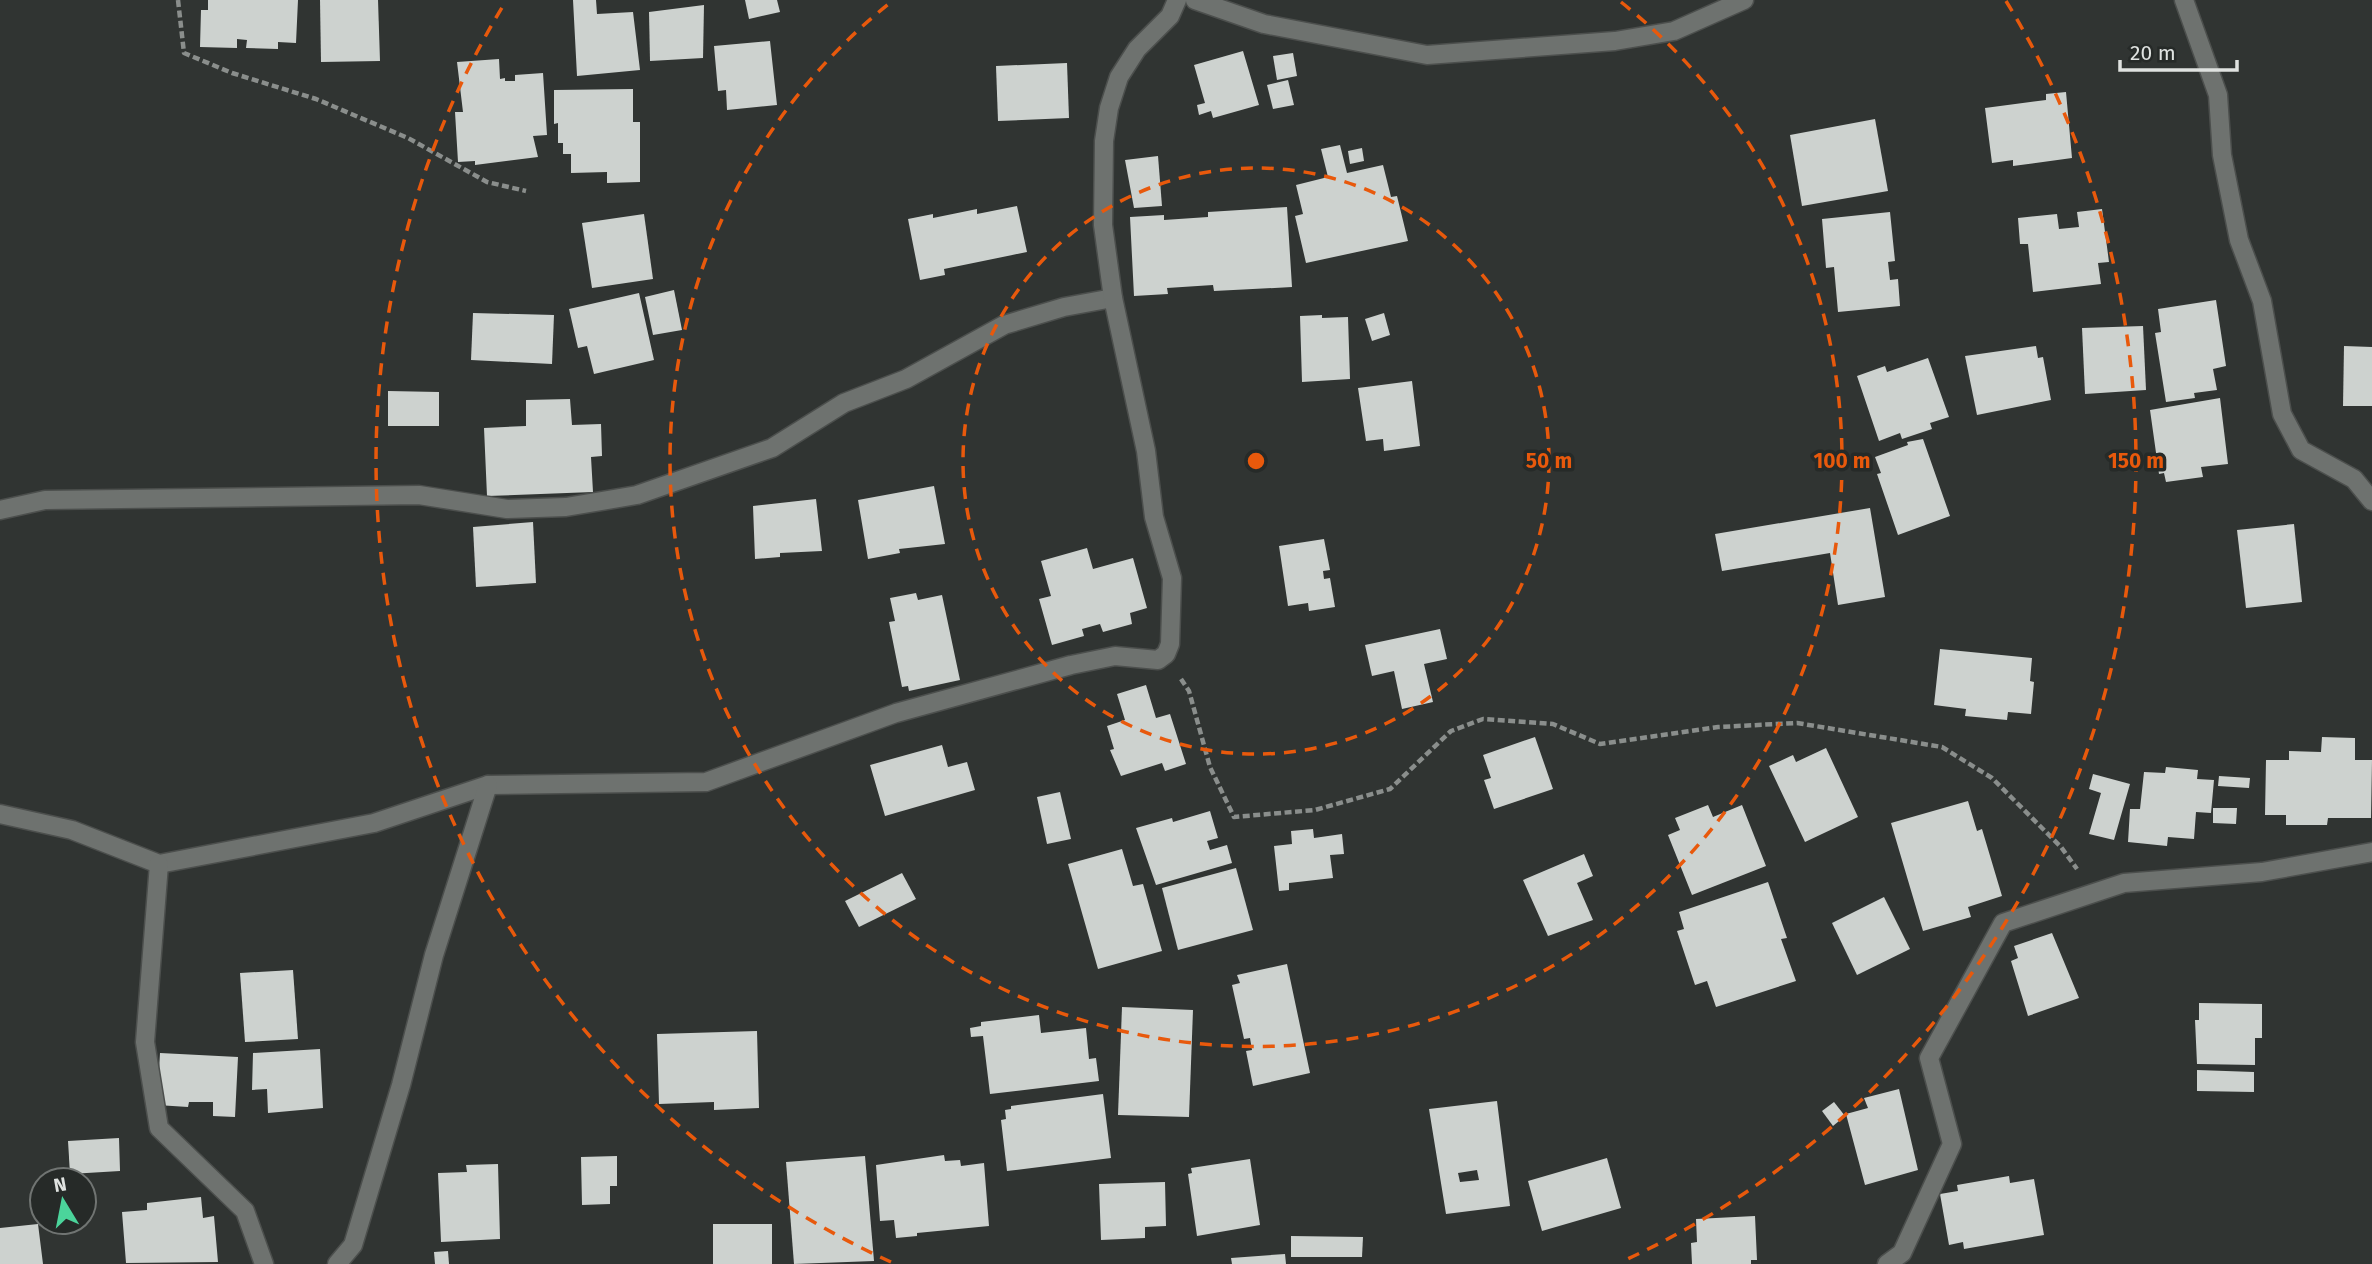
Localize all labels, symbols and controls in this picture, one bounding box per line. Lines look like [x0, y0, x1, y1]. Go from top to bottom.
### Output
scale bar [2120, 28, 2237, 72]
text: 20 m [2130, 40, 2176, 66]
text: 50 m [1526, 448, 1572, 474]
text: 100 m [1813, 448, 1871, 474]
text: 150 m [2108, 448, 2164, 474]
centre of rings [1244, 449, 1268, 473]
north arrow [28, 1166, 98, 1236]
text: N [52, 1172, 68, 1197]

